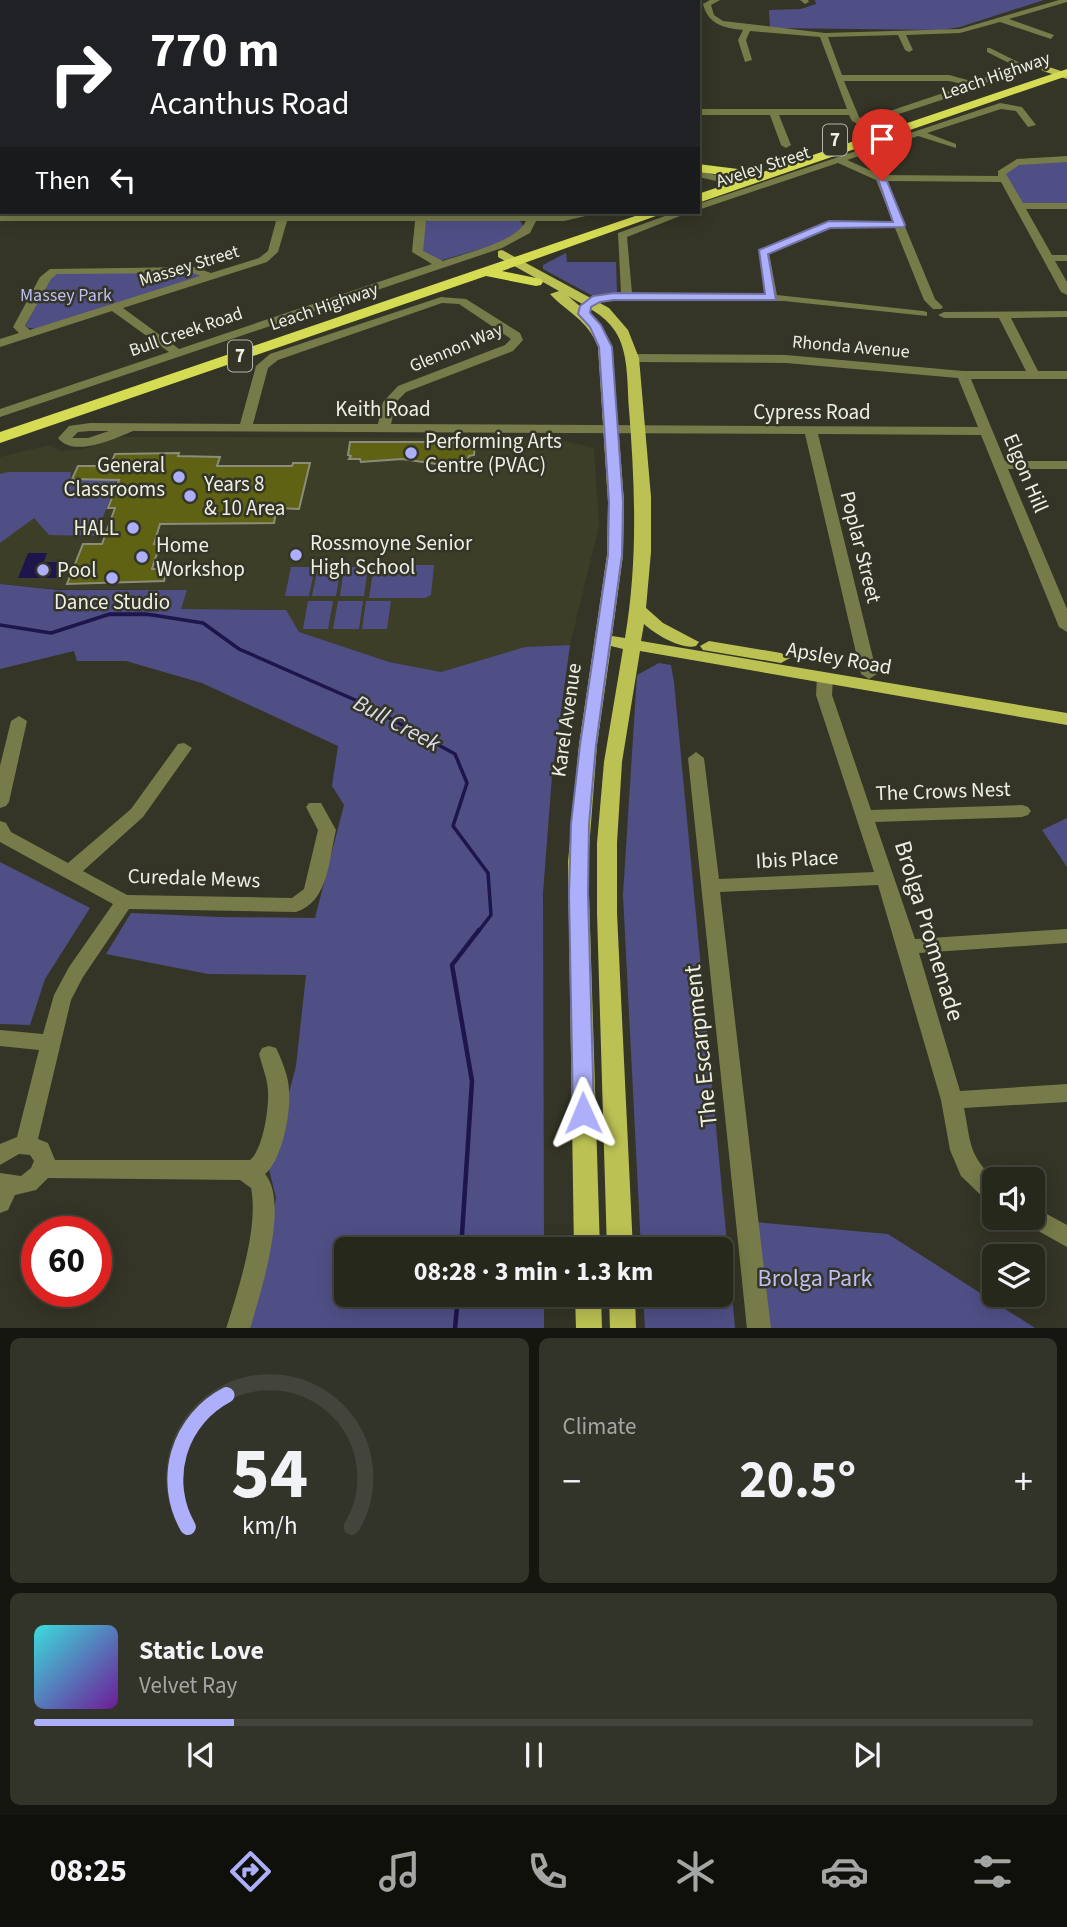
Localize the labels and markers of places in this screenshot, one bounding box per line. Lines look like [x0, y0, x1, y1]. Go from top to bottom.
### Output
pin [852, 109, 912, 181]
place label: Performing Arts Centre (PVAC) [425, 426, 562, 480]
marker: Performing Arts Centre (PVAC) [403, 445, 419, 461]
place label: General Classrooms [63, 450, 165, 504]
marker: General Classrooms [171, 469, 187, 485]
place label: Years 8 & 10 Area [203, 469, 285, 523]
marker: Years 8 & 10 Area [182, 488, 198, 504]
place label: HALL [73, 513, 119, 543]
marker: HALL [125, 520, 141, 536]
place label: Rossmoyne Senior High School [310, 528, 473, 582]
place label: Home Workshop [156, 530, 245, 584]
marker: Rossmoyne Senior High School [288, 547, 304, 563]
marker: Home Workshop [134, 549, 150, 565]
place label: Pool [57, 555, 97, 585]
marker: Pool [35, 562, 51, 578]
marker: Dance Studio [104, 570, 120, 586]
place label: Dance Studio [54, 587, 170, 617]

